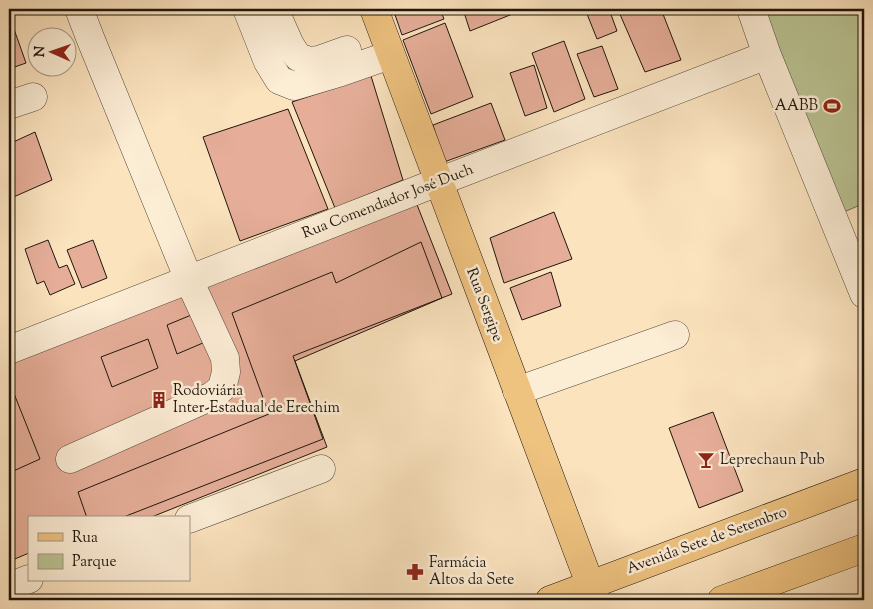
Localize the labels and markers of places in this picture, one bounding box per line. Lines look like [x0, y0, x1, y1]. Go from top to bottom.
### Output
place label: AABB [775, 96, 819, 117]
sports icon: AABB [822, 96, 842, 116]
place label: Rodoviária Inter-Estadual de Erechim [173, 381, 340, 419]
building icon: Rodoviária Inter-Estadual de Erechim [149, 390, 169, 410]
bar icon: Leprechaun Pub [696, 450, 716, 470]
place label: Leprechaun Pub [720, 450, 825, 471]
place label: Farmácia Altos da Sete [429, 553, 514, 591]
pharmacy icon: Farmácia Altos da Sete [405, 562, 425, 582]

